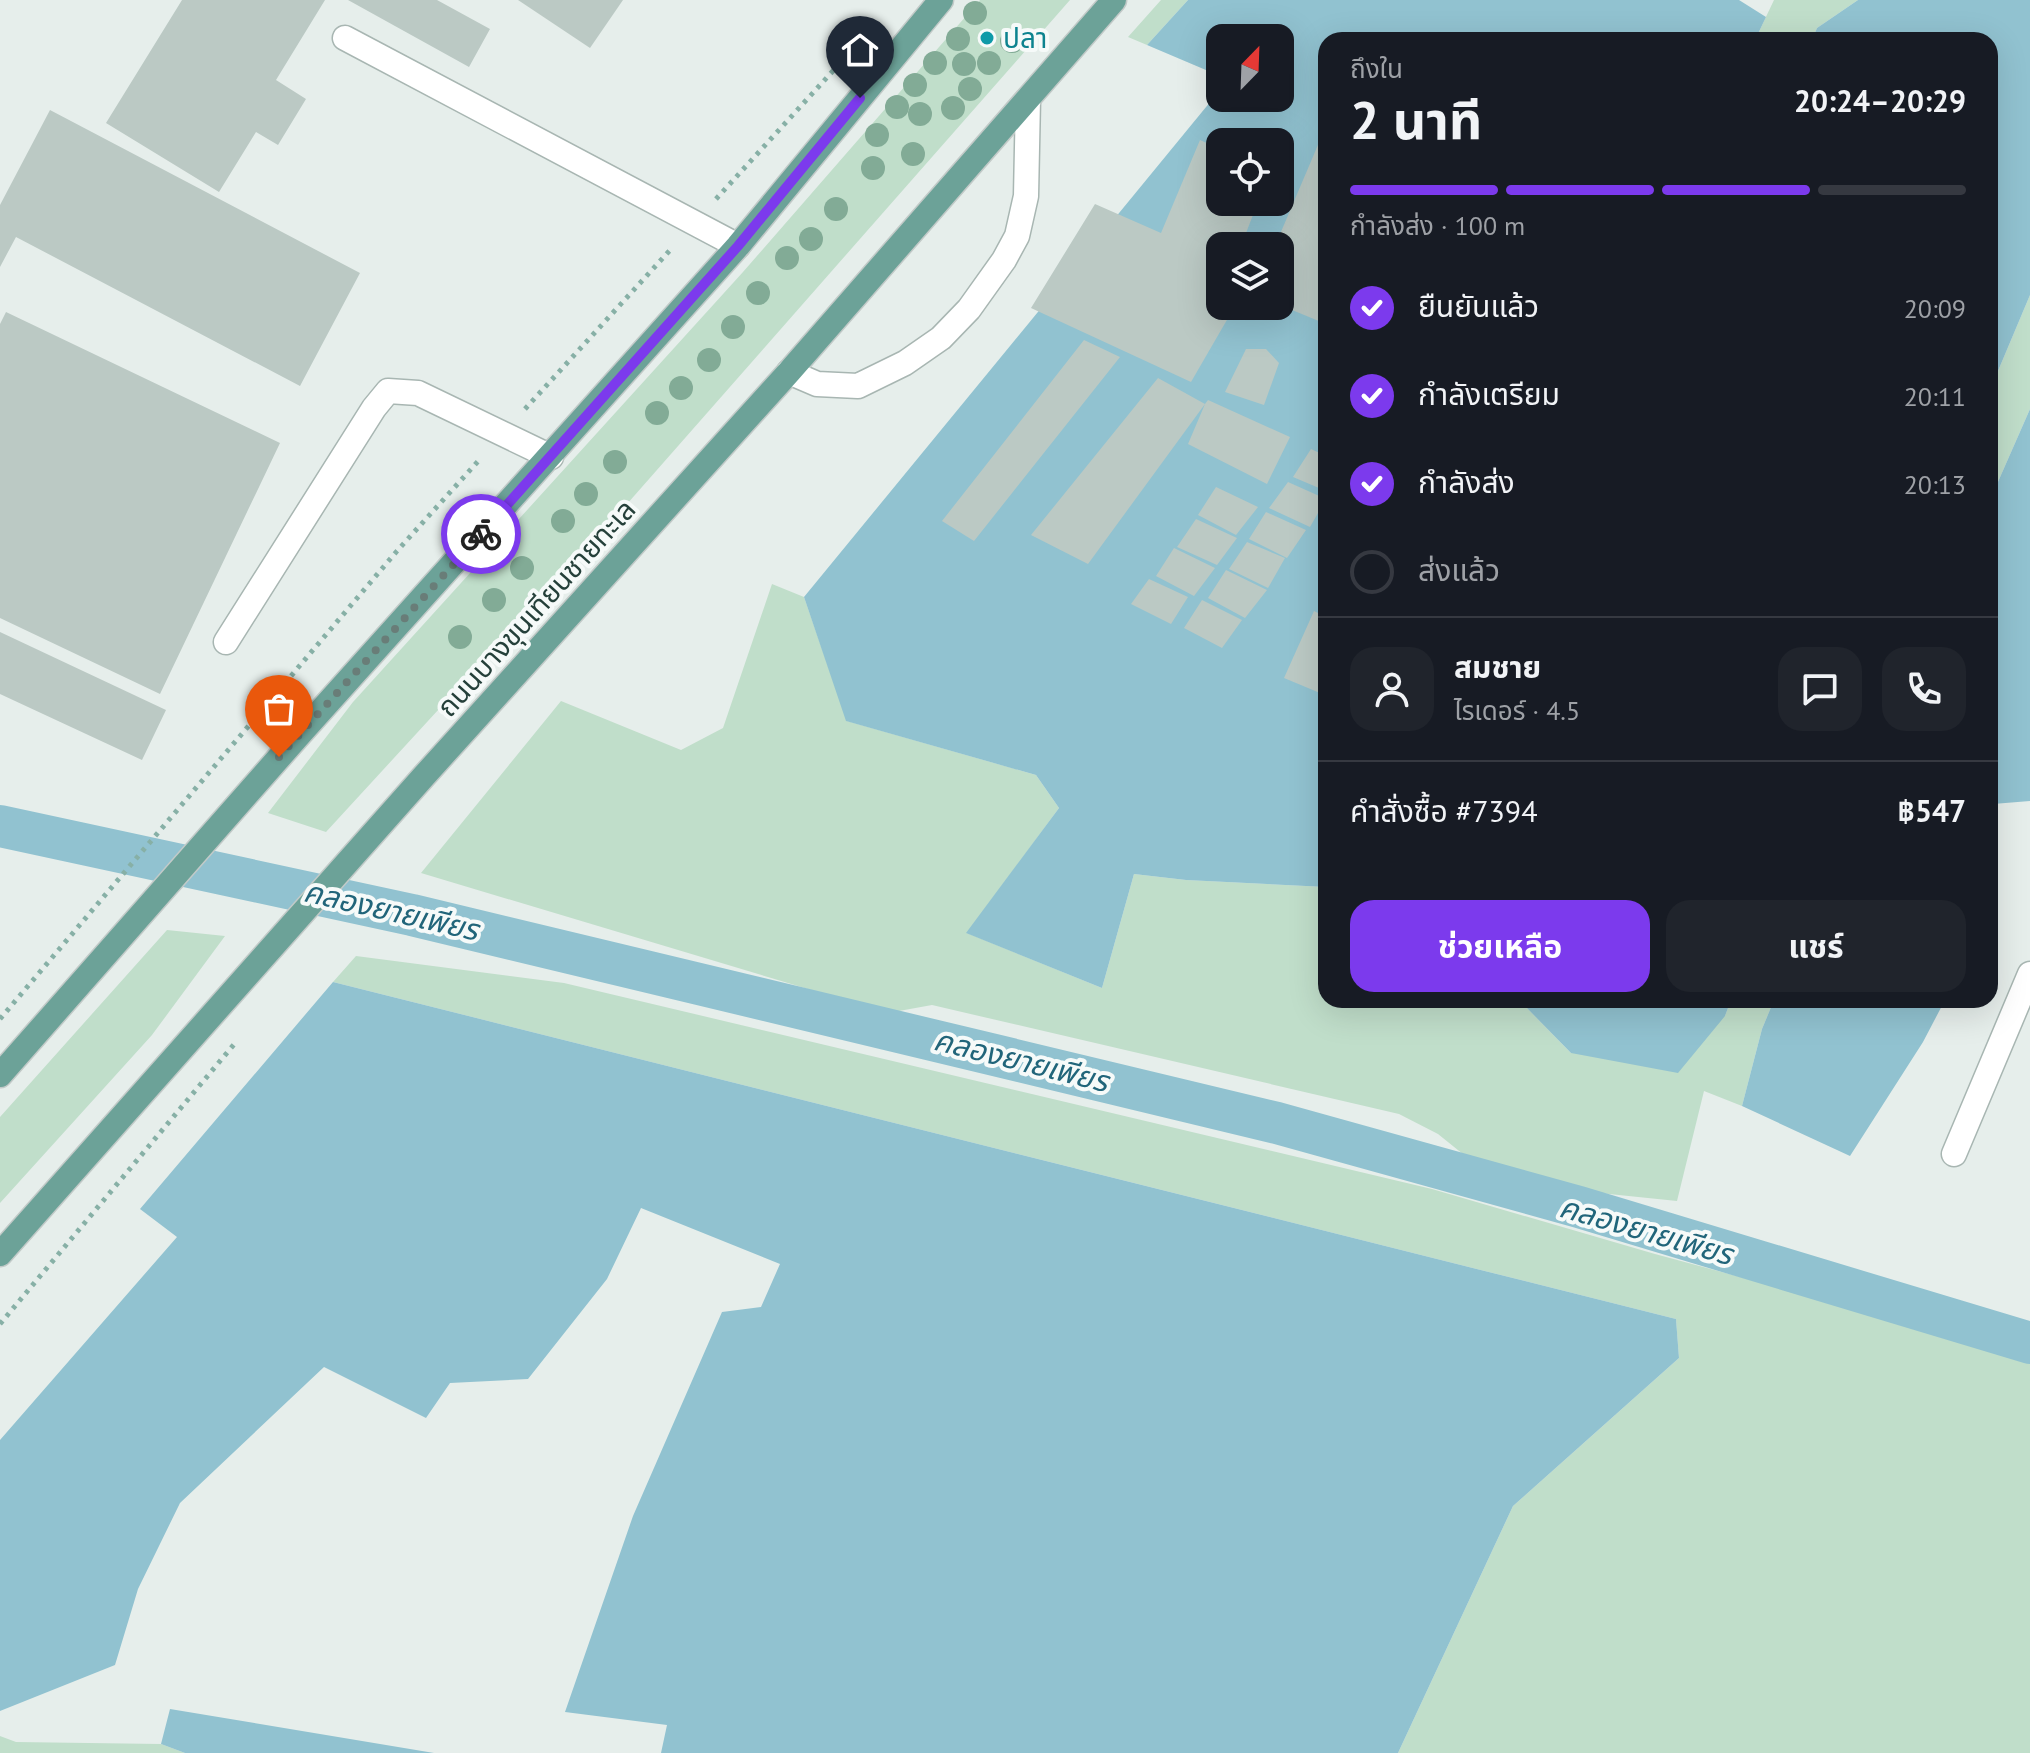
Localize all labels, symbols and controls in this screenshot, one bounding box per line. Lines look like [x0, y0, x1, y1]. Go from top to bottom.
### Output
pin [826, 16, 894, 98]
place label: ปลา [1003, 19, 1047, 56]
north arrow [1206, 24, 1294, 112]
map controls [1206, 24, 1294, 320]
icon: home [838, 28, 882, 72]
marker: ปลา [978, 29, 996, 47]
text: ถึงใน [1350, 52, 1403, 85]
text: 20:24–20:29 [1794, 81, 1966, 120]
text: 2 นาที [1350, 86, 1482, 153]
button: locate [1206, 128, 1294, 216]
text: กำลังส่ง · 100 m [1350, 209, 1525, 242]
button: layers [1206, 232, 1294, 320]
icon: check [1350, 286, 1394, 330]
text: ยืนยันแล้ว [1418, 286, 1539, 325]
text: 20:09 [1904, 292, 1966, 325]
icon: check [1350, 374, 1394, 418]
text: กำลังเตรียม [1418, 374, 1560, 413]
text: 20:11 [1904, 380, 1966, 413]
icon: check [1350, 462, 1394, 506]
text: กำลังส่ง [1418, 462, 1515, 501]
text: 20:13 [1904, 468, 1966, 501]
street label: ถนนบางขุนเทียนชายทะเล [428, 491, 643, 724]
courier [441, 494, 521, 574]
icon: bike [459, 512, 503, 556]
text: ส่งแล้ว [1418, 550, 1500, 589]
button: person [1350, 647, 1434, 731]
text: สมชาย [1454, 647, 1541, 686]
button: chat [1778, 647, 1862, 731]
button: phone [1882, 647, 1966, 731]
pin [245, 675, 313, 757]
icon: bag [257, 687, 301, 731]
text: ไรเดอร์ · 4.5 [1454, 694, 1580, 727]
text: คำสั่งซื้อ #7394 [1350, 791, 1538, 830]
text: ฿547 [1898, 791, 1966, 830]
water label: คลองยายเพียร [300, 870, 485, 949]
button: ช่วยเหลือ [1350, 900, 1650, 992]
button: แชร์ [1666, 900, 1966, 992]
water label: คลองยายเพียร [930, 1019, 1115, 1101]
water label: คลองยายเพียร [1555, 1186, 1740, 1274]

